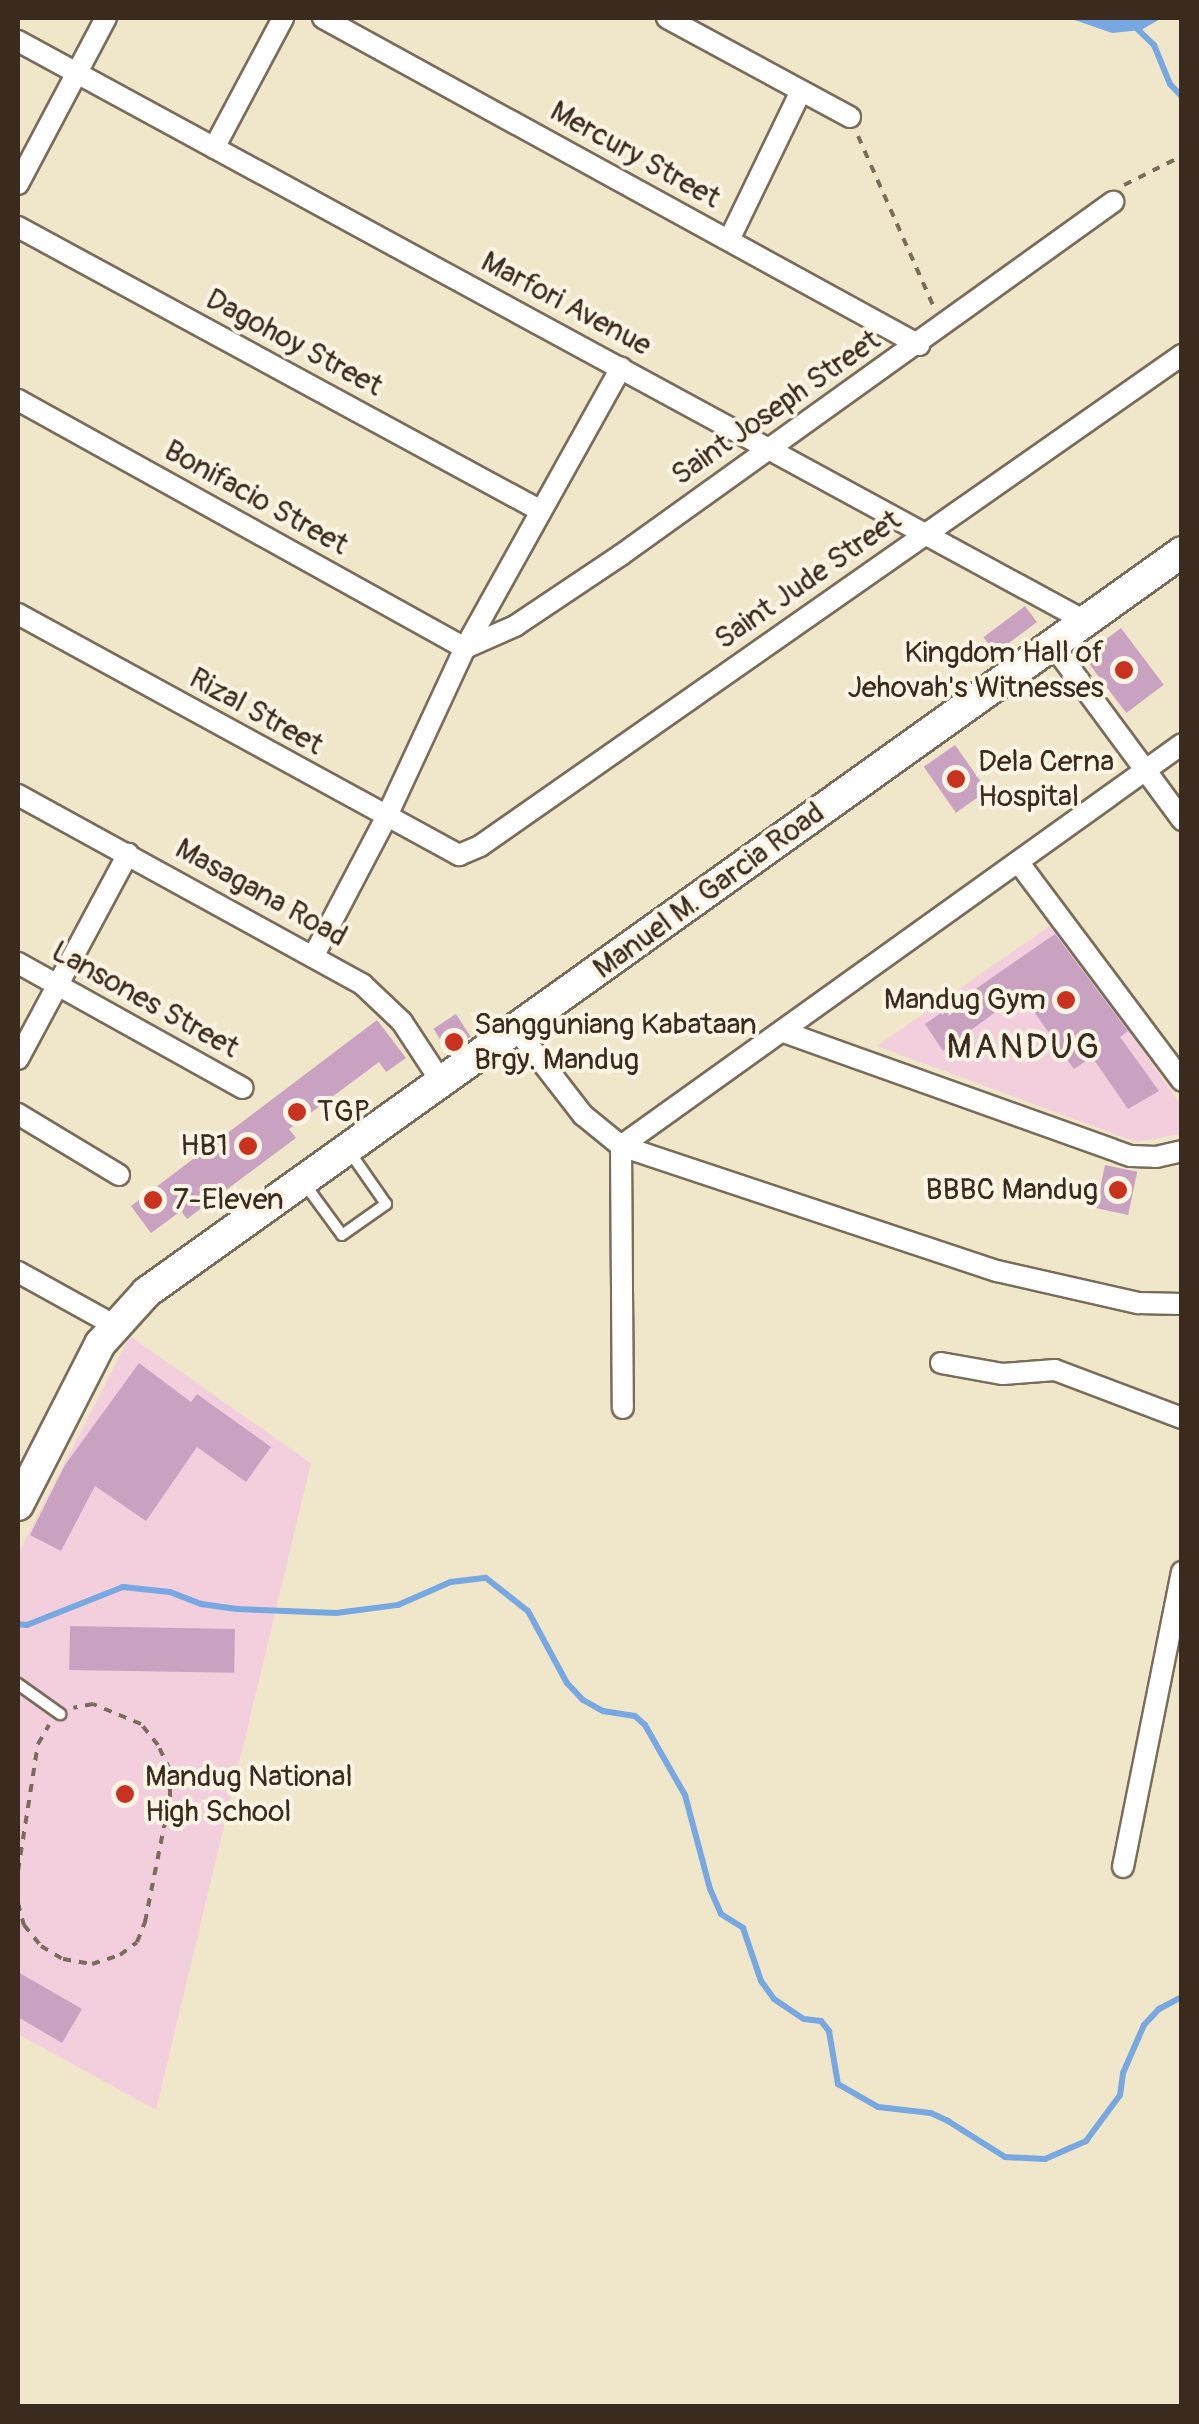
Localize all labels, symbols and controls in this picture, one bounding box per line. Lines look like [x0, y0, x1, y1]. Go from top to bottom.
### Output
street label: Mercury Street [544, 93, 726, 217]
street label: Marfori Avenue [475, 244, 657, 364]
street label: Dagohoy Street [200, 281, 388, 405]
street label: Saint Joseph Street [665, 323, 887, 493]
street label: Bonifacio Street [158, 433, 354, 563]
street label: Saint Jude Street [708, 502, 908, 658]
place label: Kingdom Hall of Jehovah's Witnesses [847, 635, 1104, 706]
marker: Kingdom Hall of Jehovah's Witnesses [1113, 659, 1135, 681]
street label: Rizal Street [183, 661, 329, 763]
place label: Dela Cerna Hospital [978, 744, 1114, 814]
marker: Dela Cerna Hospital [943, 766, 969, 792]
street label: Manuel M. Garcia Road [587, 795, 831, 987]
street label: Masagana Road [169, 831, 353, 955]
street label: Lansones Street [45, 934, 245, 1066]
place label: Mandug Gym [884, 982, 1046, 1018]
marker: Mandug Gym [1055, 989, 1077, 1011]
place label: Sangguniang Kabataan Brgy. Mandug [474, 1007, 757, 1078]
district label: MANDUG [947, 1026, 1101, 1068]
marker: Sangguniang Kabataan Brgy. Mandug [443, 1031, 465, 1053]
place label: TGP [317, 1094, 370, 1130]
marker: TGP [286, 1101, 308, 1123]
place label: HB1 [180, 1128, 228, 1164]
marker: HB1 [237, 1135, 259, 1157]
place label: BBBC Mandug [926, 1172, 1098, 1208]
marker: BBBC Mandug [1107, 1179, 1129, 1201]
place label: 7-Eleven [173, 1182, 284, 1218]
marker: 7-Eleven [142, 1189, 164, 1211]
place label: Mandug National High School [145, 1759, 353, 1830]
marker: Mandug National High School [114, 1783, 136, 1805]

